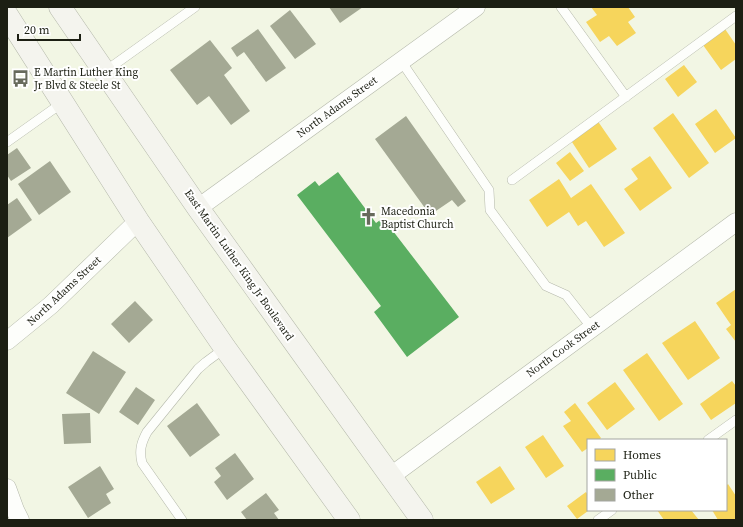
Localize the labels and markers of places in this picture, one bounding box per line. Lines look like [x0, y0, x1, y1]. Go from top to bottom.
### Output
place label: E Martin Luther King Jr Blvd & Steele St [33, 65, 138, 93]
bus stop icon: E Martin Luther King Jr Blvd & Steele St [11, 68, 31, 88]
place label: Macedonia Baptist Church [381, 204, 454, 232]
church icon: Macedonia Baptist Church [358, 207, 378, 227]

